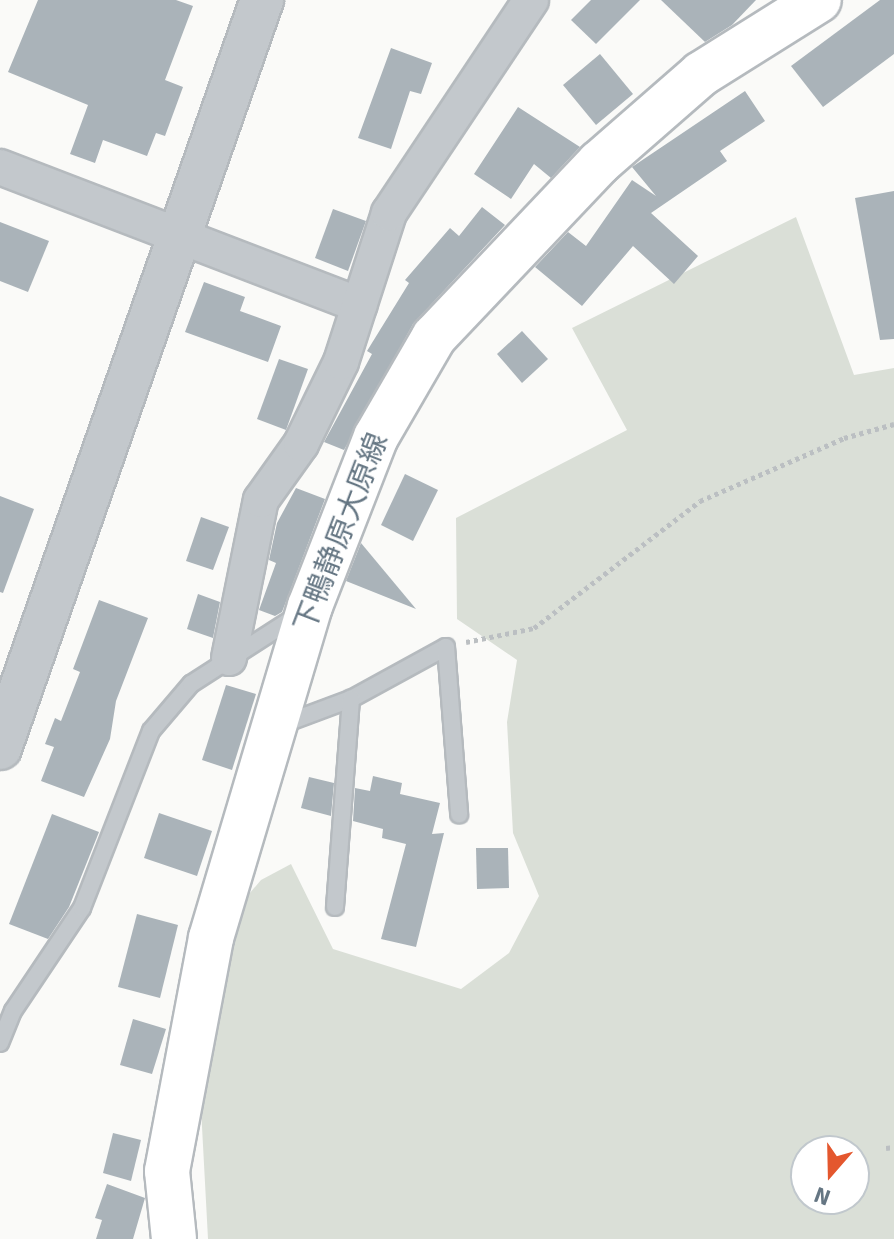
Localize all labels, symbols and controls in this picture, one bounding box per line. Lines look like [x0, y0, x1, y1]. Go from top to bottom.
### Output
street label: 下鴨静原大原線 [288, 429, 396, 637]
north arrow [790, 1135, 870, 1215]
text: N [810, 1181, 834, 1211]

